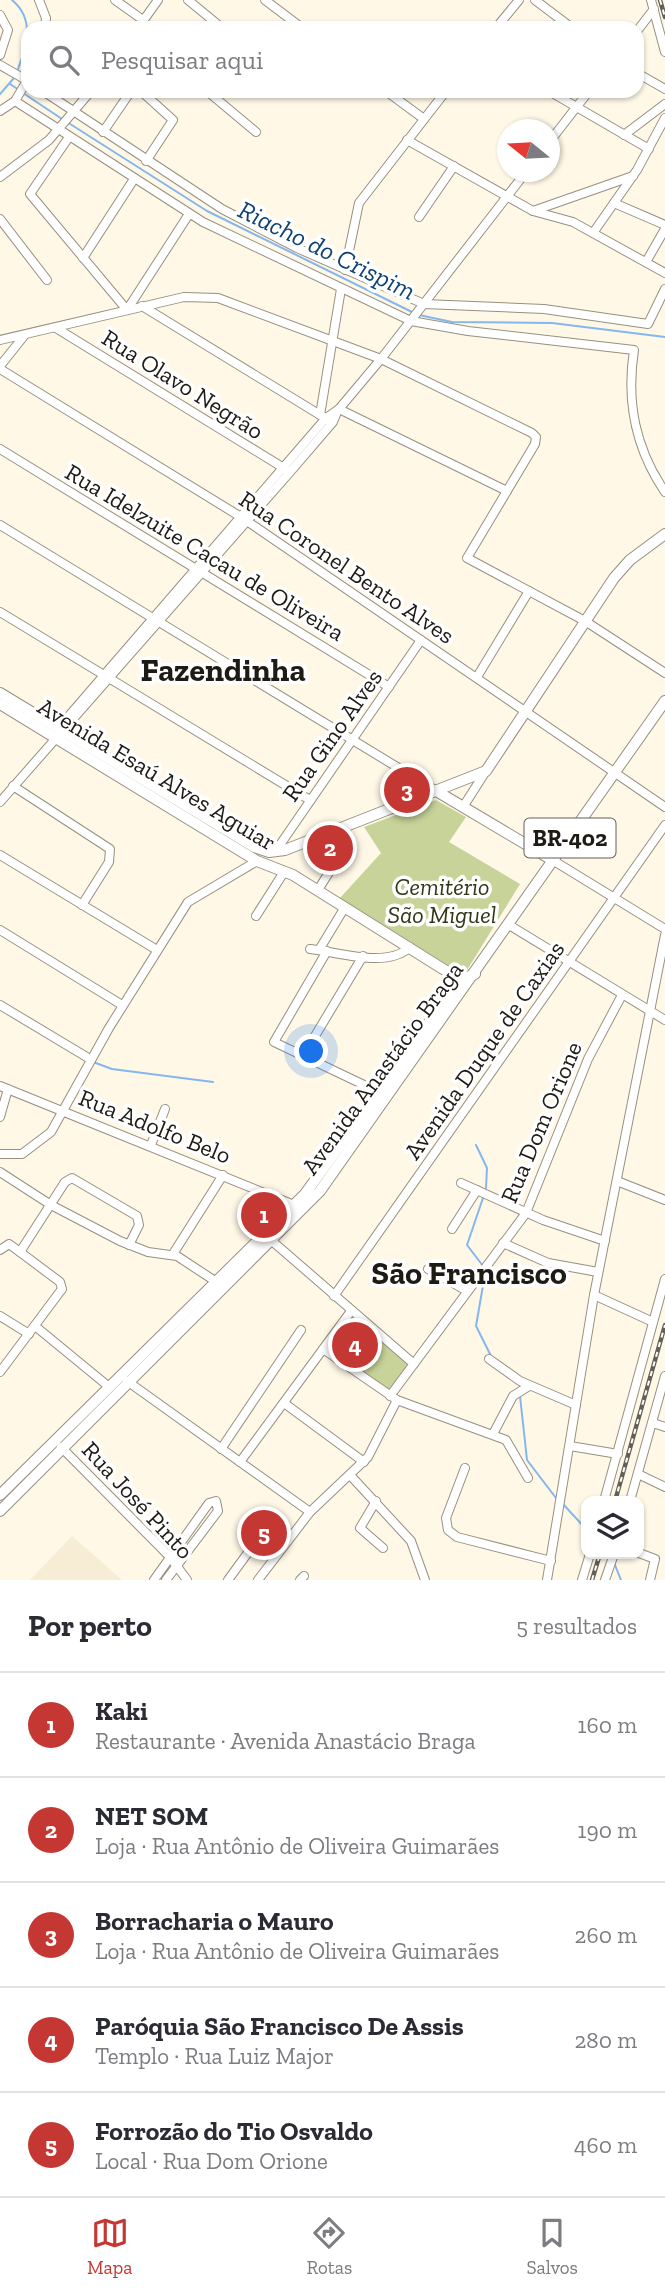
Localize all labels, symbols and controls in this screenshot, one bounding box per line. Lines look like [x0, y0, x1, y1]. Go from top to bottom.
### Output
search box [21, 21, 644, 98]
icon: search [45, 41, 83, 79]
text: Pesquisar aqui [101, 44, 263, 76]
north arrow [497, 119, 560, 182]
water label: Riacho do Crispim [233, 193, 421, 307]
street label: Rua Olavo Negrão [97, 323, 269, 445]
street label: Rua Idelzuite Cacau de Oliveira [60, 457, 350, 647]
street label: Rua Coronel Bento Alves [234, 484, 460, 650]
district label: Fazendinha [140, 651, 306, 689]
street label: Rua Gino Alves [276, 663, 388, 807]
street label: Avenida Esaú Alves Aguiar [33, 691, 281, 857]
pin: 3 [384, 764, 430, 816]
road number: BR-402 [524, 818, 616, 858]
pin: 2 [307, 822, 353, 874]
park label: Cemitério São Miguel [388, 872, 496, 929]
street label: Avenida Duque de Caxias [398, 935, 570, 1165]
street label: Avenida Anastácio Braga [295, 956, 469, 1180]
your location [294, 1034, 328, 1068]
street label: Rua Dom Orione [494, 1037, 588, 1207]
street label: Rua Adolfo Belo [75, 1082, 235, 1170]
pin: 1 [241, 1189, 287, 1241]
district label: São Francisco [371, 1254, 567, 1292]
pin: 4 [332, 1319, 378, 1371]
street label: Rua José Pinto [76, 1435, 200, 1565]
map controls [581, 1496, 644, 1559]
button: layers [581, 1496, 644, 1559]
pin: 5 [241, 1507, 287, 1559]
text: Por perto [28, 1608, 152, 1644]
text: 5 resultados [516, 1612, 637, 1640]
text: Kaki [95, 1695, 148, 1727]
text: 1 [46, 1711, 56, 1739]
text: 160 m [578, 1711, 637, 1739]
text: Restaurante · Avenida Anastácio Braga [95, 1727, 476, 1755]
text: NET SOM [95, 1800, 208, 1832]
text: 2 [45, 1816, 57, 1844]
text: 190 m [578, 1816, 637, 1844]
text: Loja · Rua Antônio de Oliveira Guimarães [95, 1832, 499, 1860]
text: Borracharia o Mauro [95, 1905, 334, 1937]
text: 3 [45, 1921, 57, 1949]
text: 260 m [575, 1921, 637, 1949]
text: Loja · Rua Antônio de Oliveira Guimarães [95, 1937, 499, 1965]
text: Paróquia São Francisco De Assis [95, 2010, 464, 2042]
text: 4 [44, 2026, 58, 2054]
text: 280 m [574, 2026, 637, 2054]
text: Templo · Rua Luiz Major [95, 2042, 334, 2070]
text: Forrozão do Tio Osvaldo [95, 2115, 373, 2147]
text: 5 [45, 2131, 57, 2159]
text: 460 m [574, 2131, 637, 2159]
text: Local · Rua Dom Orione [95, 2147, 328, 2175]
tab: Mapa [87, 2214, 132, 2279]
tab: Rotas [307, 2214, 352, 2279]
tab: Salvos [526, 2214, 578, 2279]

